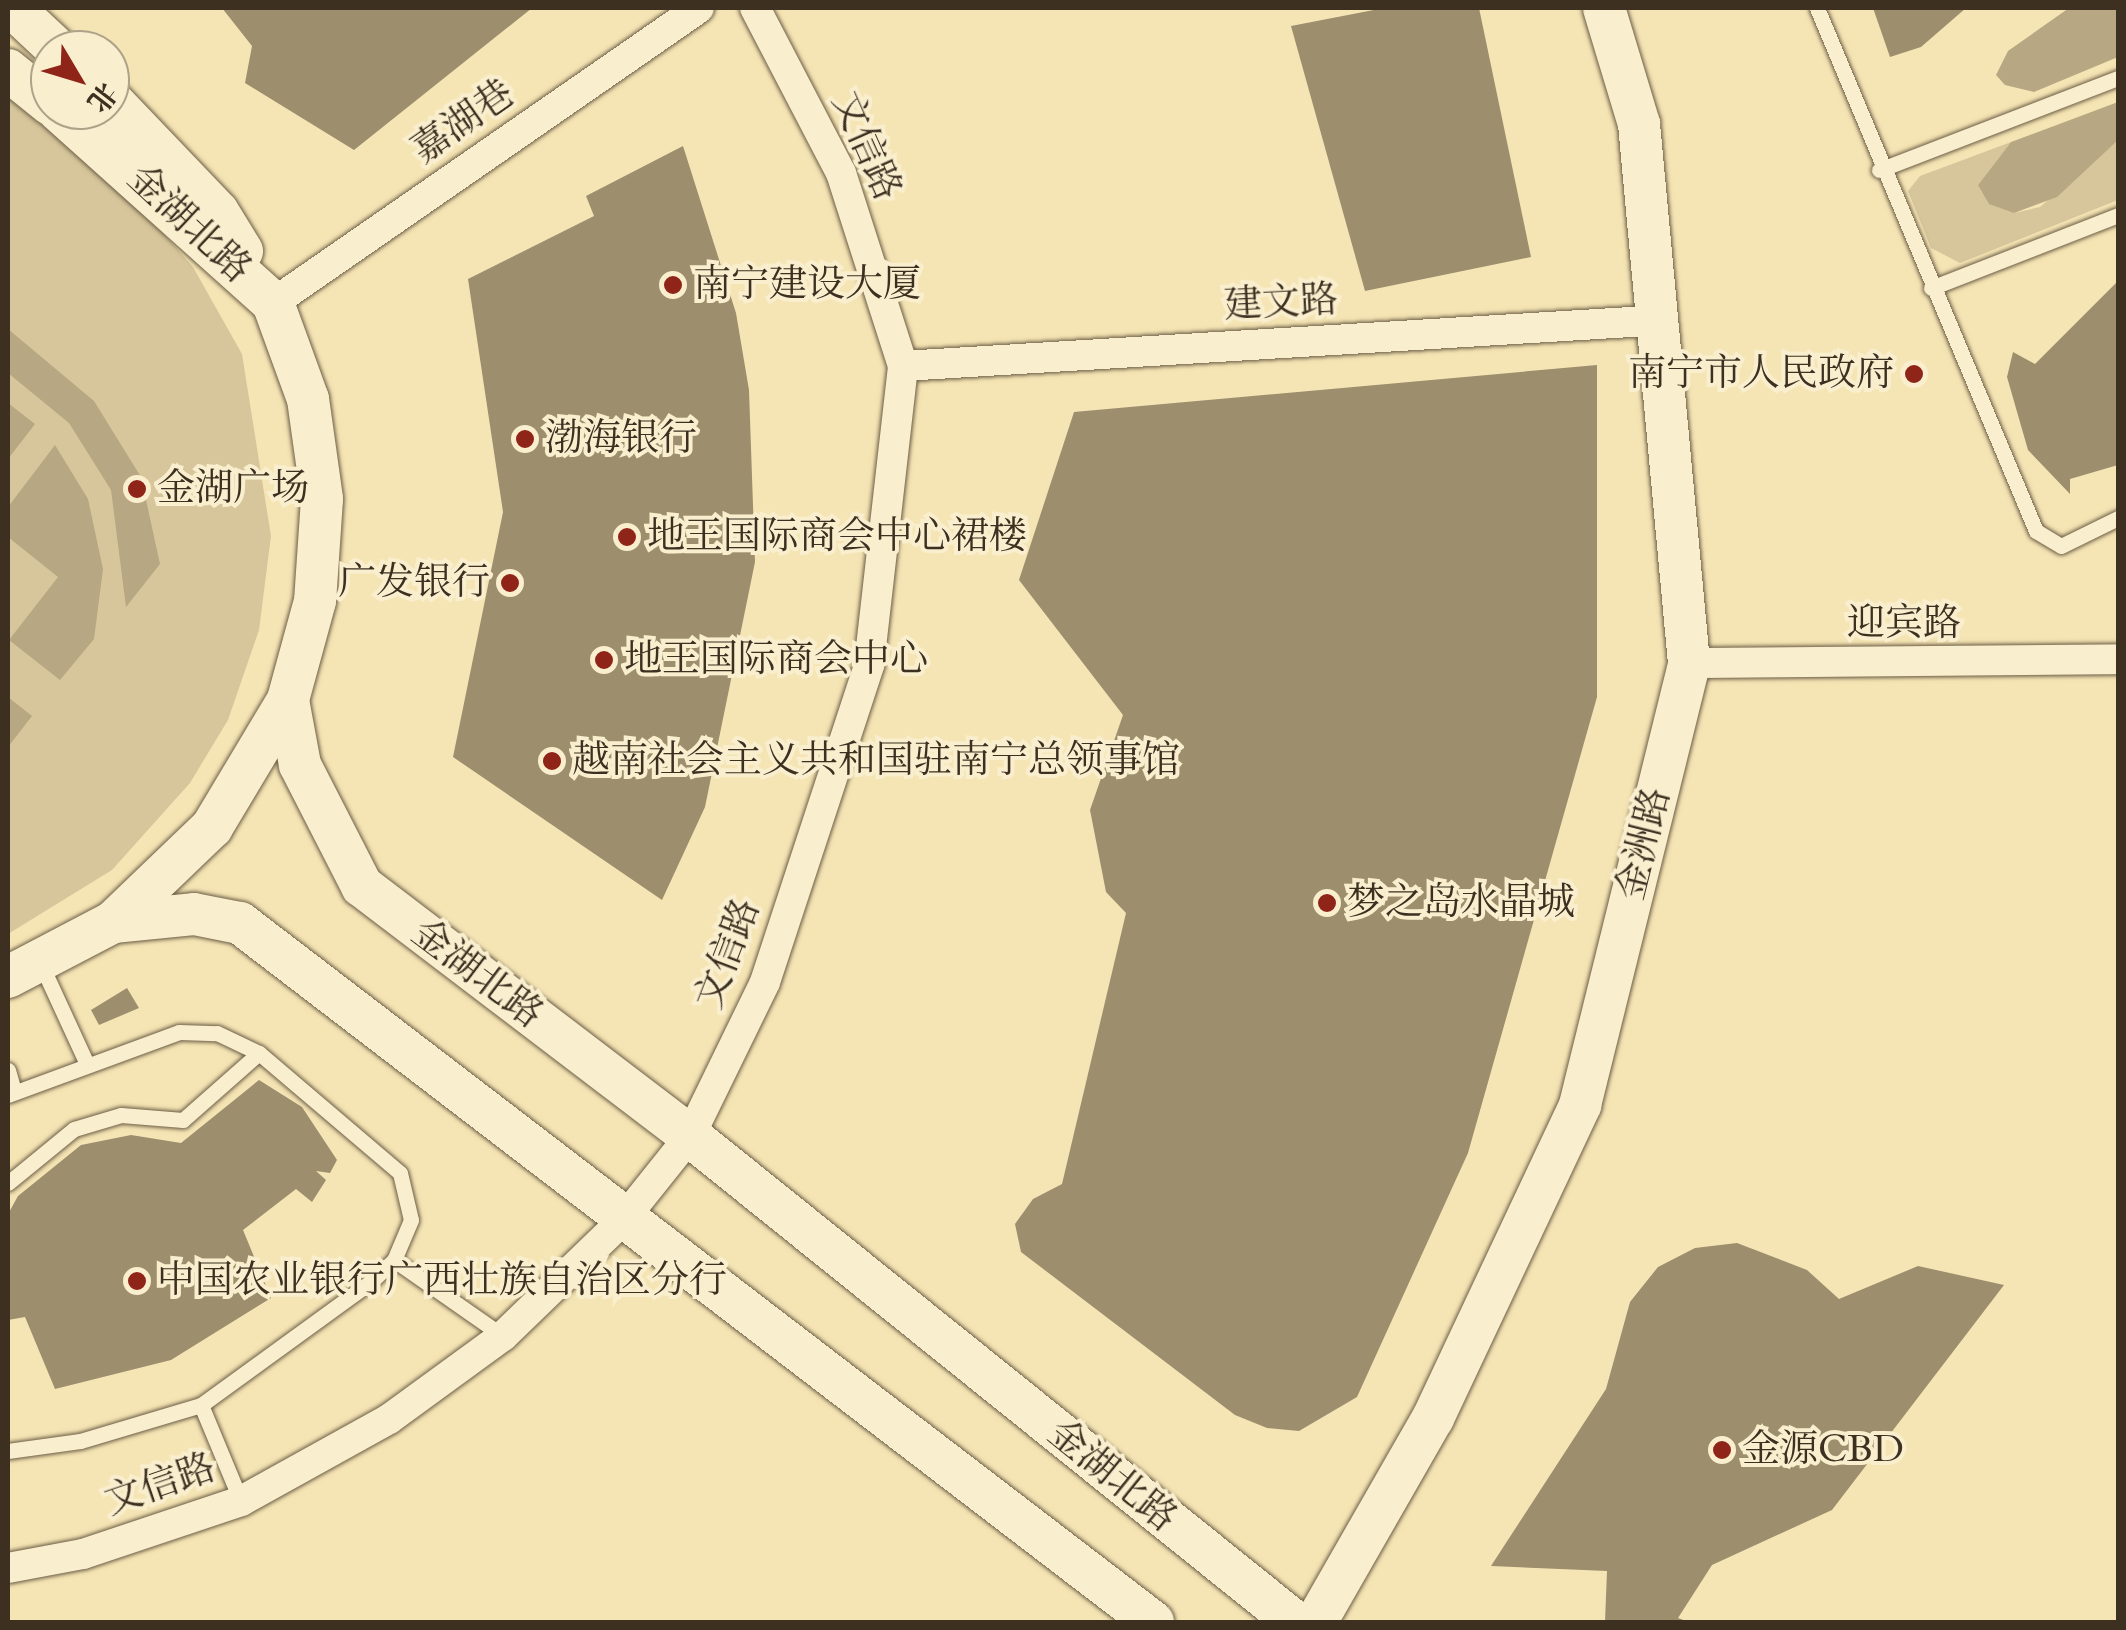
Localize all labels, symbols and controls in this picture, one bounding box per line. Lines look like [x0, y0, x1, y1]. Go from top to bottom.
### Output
north arrow [30, 30, 130, 130]
street label: 嘉湖巷 [403, 71, 523, 173]
text: 北 [78, 74, 126, 120]
street label: 文信路 [822, 85, 910, 207]
street label: 金湖北路 [118, 155, 260, 293]
place label: 南宁建设大厦 [693, 262, 921, 308]
marker: 南宁建设大厦 [662, 274, 684, 296]
street label: 建文路 [1223, 277, 1339, 329]
place label: 南宁市人民政府 [1628, 351, 1894, 397]
marker: 南宁市人民政府 [1903, 363, 1925, 385]
place label: 渤海银行 [545, 416, 697, 462]
marker: 渤海银行 [514, 428, 536, 450]
place label: 金湖广场 [157, 466, 309, 512]
marker: 金湖广场 [126, 478, 148, 500]
place label: 地王国际商会中心裙楼 [647, 514, 1027, 560]
marker: 地王国际商会中心裙楼 [616, 526, 638, 548]
place label: 广发银行 [338, 560, 490, 606]
marker: 广发银行 [499, 572, 521, 594]
street label: 迎宾路 [1847, 601, 1961, 647]
place label: 地王国际商会中心 [624, 637, 928, 683]
marker: 地王国际商会中心 [593, 649, 615, 671]
place label: 越南社会主义共和国驻南宁总领事馆 [572, 738, 1180, 784]
marker: 越南社会主义共和国驻南宁总领事馆 [541, 750, 563, 772]
street label: 金洲路 [1608, 783, 1680, 905]
place label: 梦之岛水晶城 [1347, 880, 1575, 926]
marker: 梦之岛水晶城 [1316, 892, 1338, 914]
street label: 文信路 [686, 893, 770, 1015]
street label: 金湖北路 [403, 910, 551, 1038]
place label: 中国农业银行广西壮族自治区分行 [157, 1258, 727, 1304]
marker: 中国农业银行广西壮族自治区分行 [126, 1270, 148, 1292]
street label: 金湖北路 [1039, 1410, 1185, 1542]
place label: 金源CBD [1742, 1427, 1904, 1473]
marker: 金源CBD [1711, 1439, 1733, 1461]
street label: 文信路 [99, 1445, 221, 1525]

